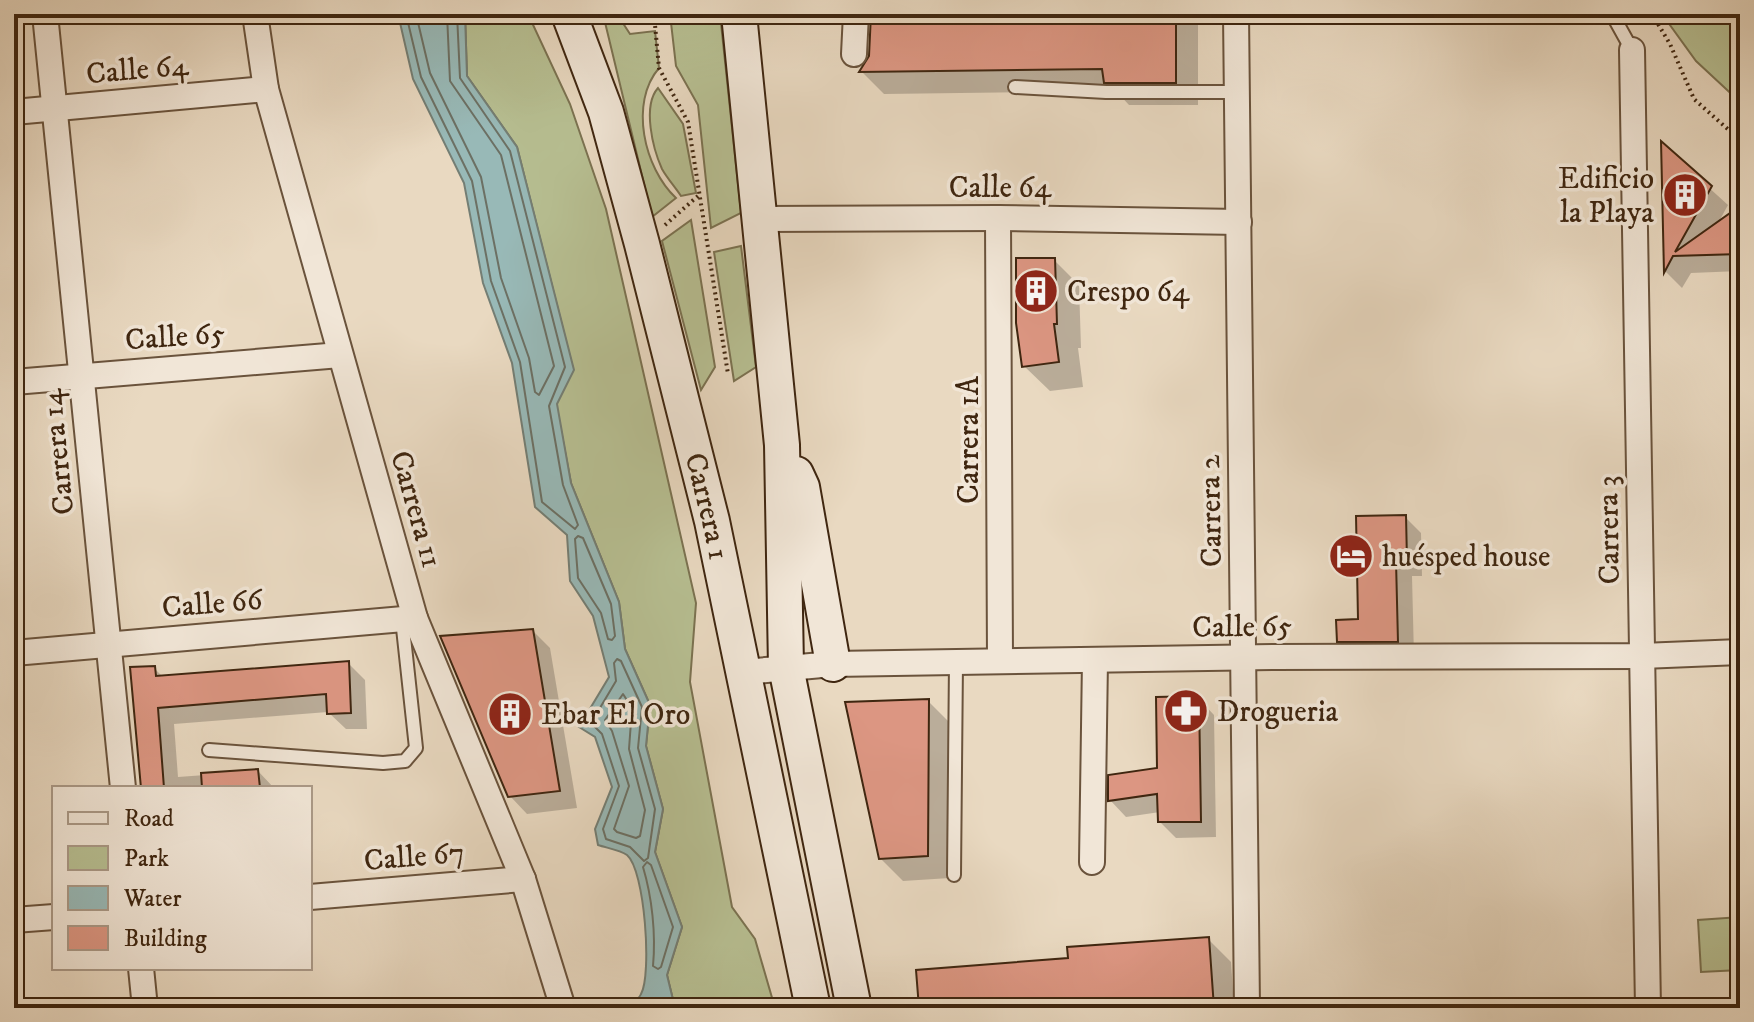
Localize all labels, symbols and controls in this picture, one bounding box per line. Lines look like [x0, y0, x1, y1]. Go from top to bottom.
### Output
street label: Calle 64 [85, 48, 190, 93]
place label: Edificio la Playa [1558, 161, 1654, 232]
street label: Calle 64 [949, 170, 1052, 207]
building icon: Edificio la Playa [1661, 171, 1709, 219]
building icon: Crespo 64 [1012, 267, 1060, 315]
place label: Crespo 64 [1067, 274, 1190, 311]
street label: Calle 65 [124, 316, 226, 359]
street label: Carrera 1A [951, 375, 988, 504]
street label: Carrera 14 [33, 387, 83, 516]
street label: Carrera 11 [381, 447, 450, 572]
street label: Carrera 1 [676, 449, 737, 563]
street label: Carrera 2 [1192, 454, 1231, 568]
street label: Carrera 3 [1590, 475, 1629, 585]
hotel icon: huésped house [1327, 532, 1375, 580]
place label: huésped house [1382, 539, 1551, 576]
street label: Calle 66 [160, 582, 265, 627]
street label: Calle 65 [1192, 608, 1292, 647]
pharmacy icon: Drogueria [1162, 687, 1210, 735]
building icon: Ebar El Oro [486, 690, 534, 738]
place label: Drogueria [1217, 694, 1339, 731]
place label: Ebar El Oro [541, 697, 690, 734]
legend [52, 786, 312, 970]
text: Road [124, 804, 174, 834]
street label: Calle 67 [362, 835, 466, 880]
text: Park [124, 844, 169, 874]
text: Water [123, 884, 181, 914]
text: Building [124, 924, 207, 954]

